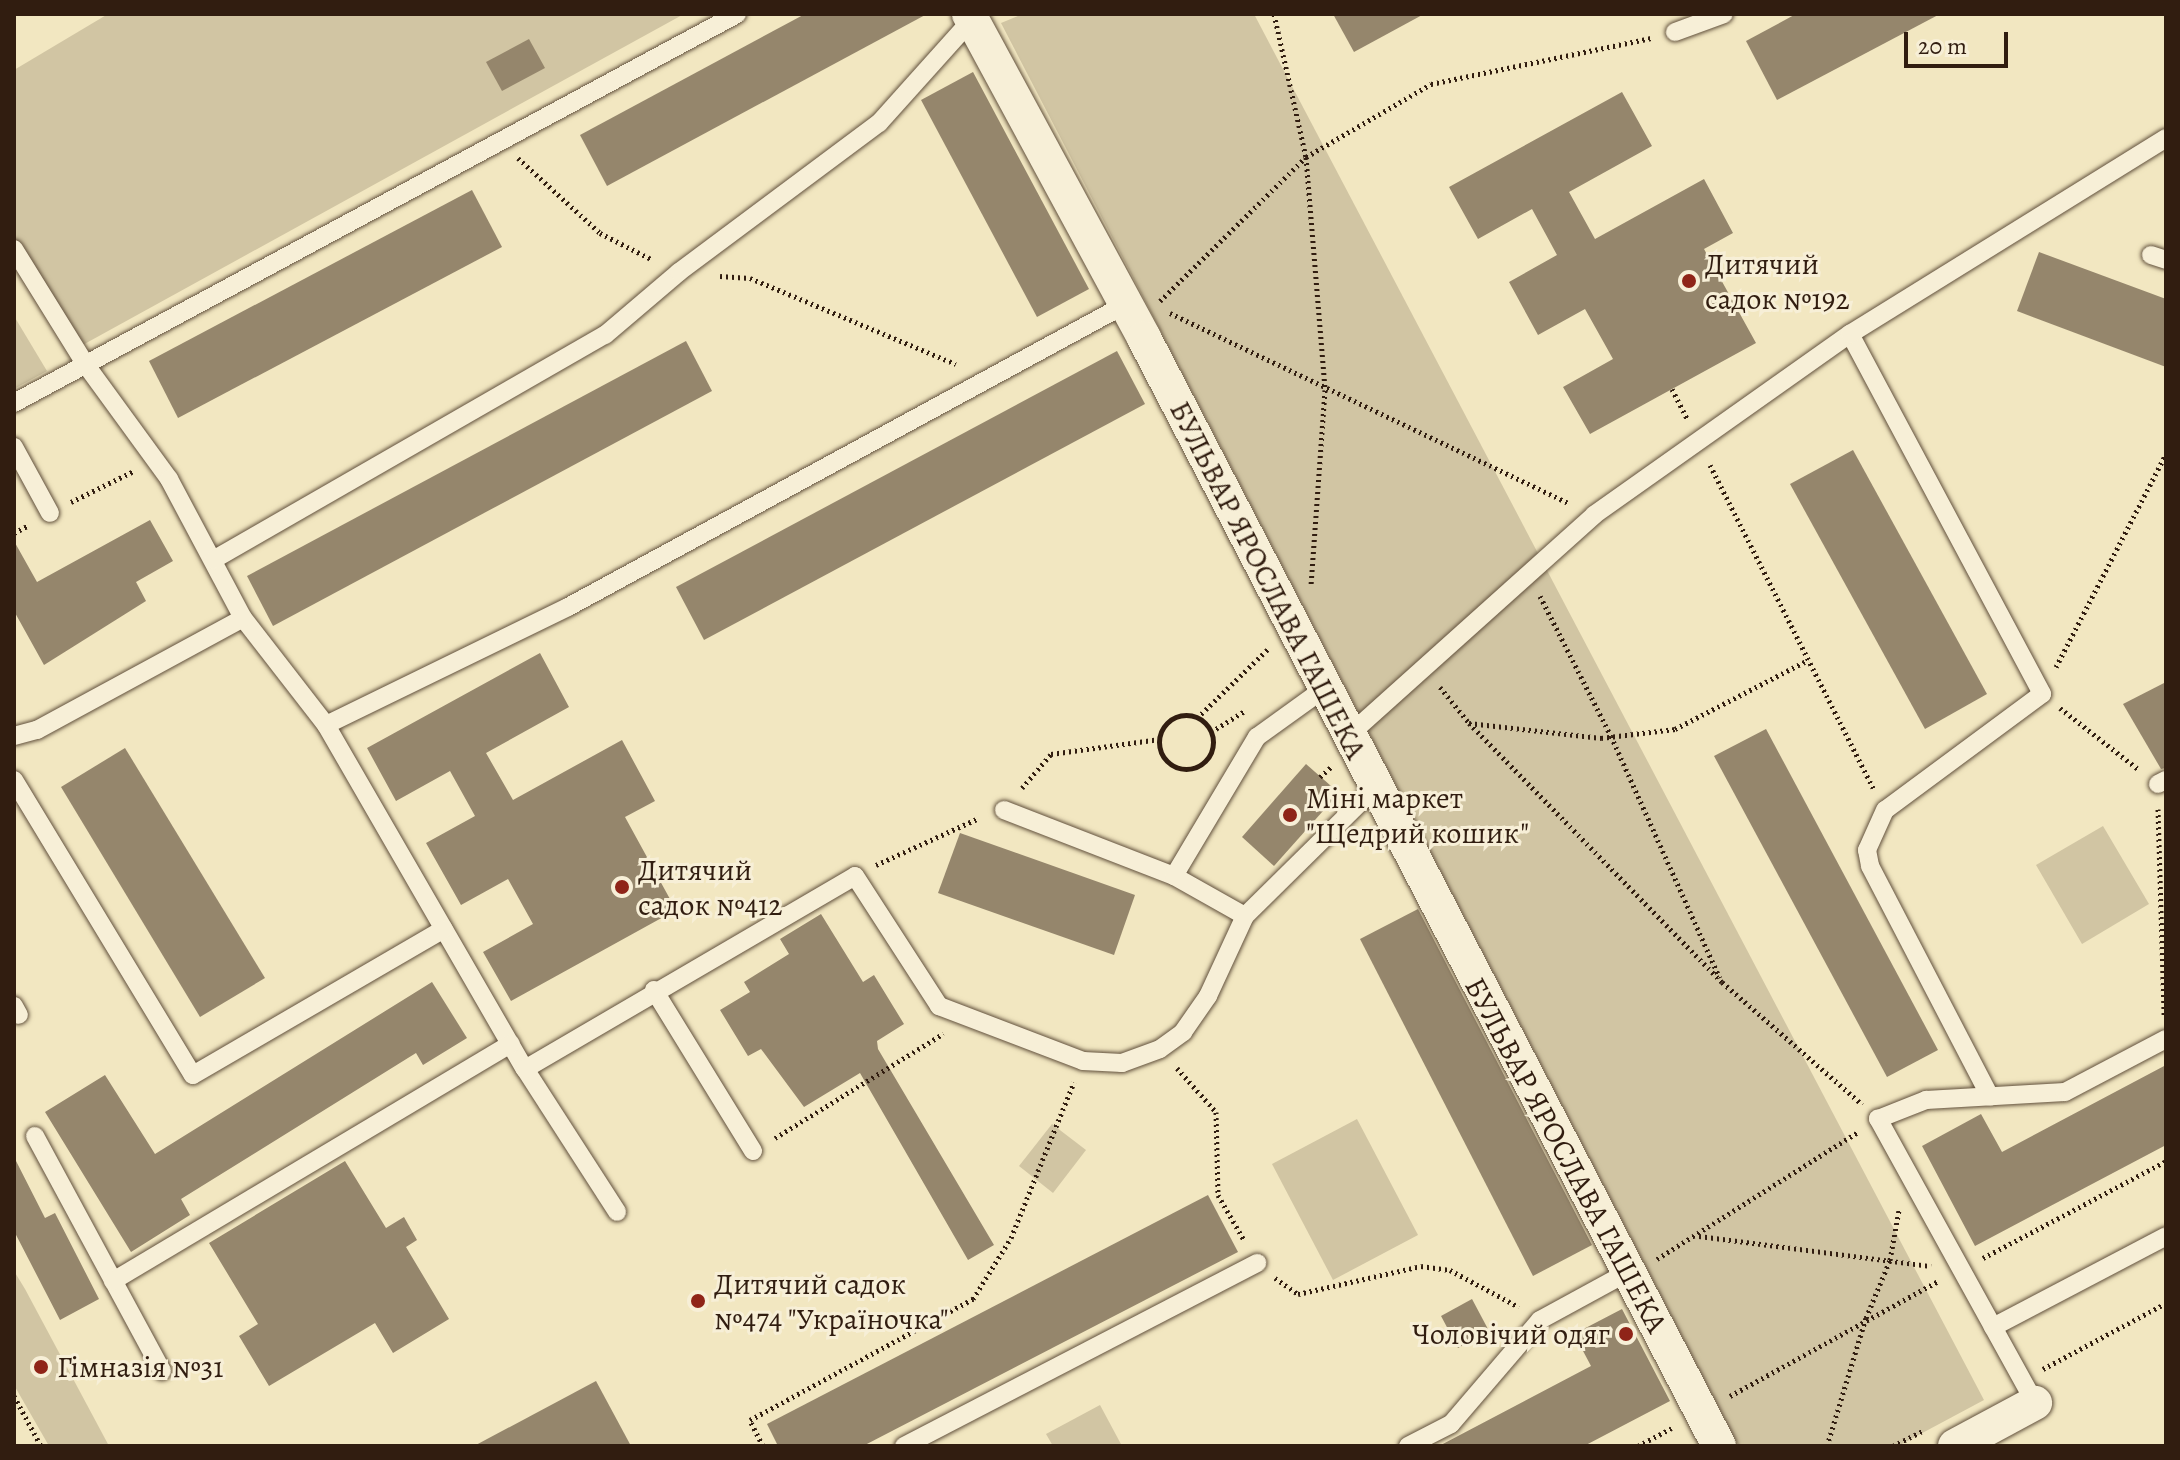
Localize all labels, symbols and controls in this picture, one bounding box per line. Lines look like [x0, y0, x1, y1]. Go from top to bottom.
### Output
scale bar [1908, 16, 2012, 66]
text: 20 m [1918, 30, 1967, 62]
place label: Дитячий садок №192 [1705, 246, 1850, 316]
marker: Дитячий садок №192 [1680, 272, 1698, 290]
street label: БУЛЬВАР ЯРОСЛАВА ГАШЕКА [1162, 395, 1374, 765]
place label: Міні маркет "Щедрий кошик" [1306, 780, 1529, 850]
marker: Міні маркет "Щедрий кошик" [1281, 806, 1299, 824]
place label: Дитячий садок №412 [638, 852, 783, 922]
marker: Дитячий садок №412 [613, 878, 631, 896]
street label: БУЛЬВАР ЯРОСЛАВА ГАШЕКА [1457, 971, 1675, 1339]
place label: Дитячий садок №474 "Україночка" [714, 1266, 949, 1336]
marker: Дитячий садок №474 "Україночка" [689, 1292, 707, 1310]
place label: Чоловічий одяг [1412, 1316, 1610, 1352]
marker: Чоловічий одяг [1617, 1325, 1635, 1343]
place label: Гімназія №31 [57, 1349, 223, 1385]
marker: Гімназія №31 [32, 1358, 50, 1376]

